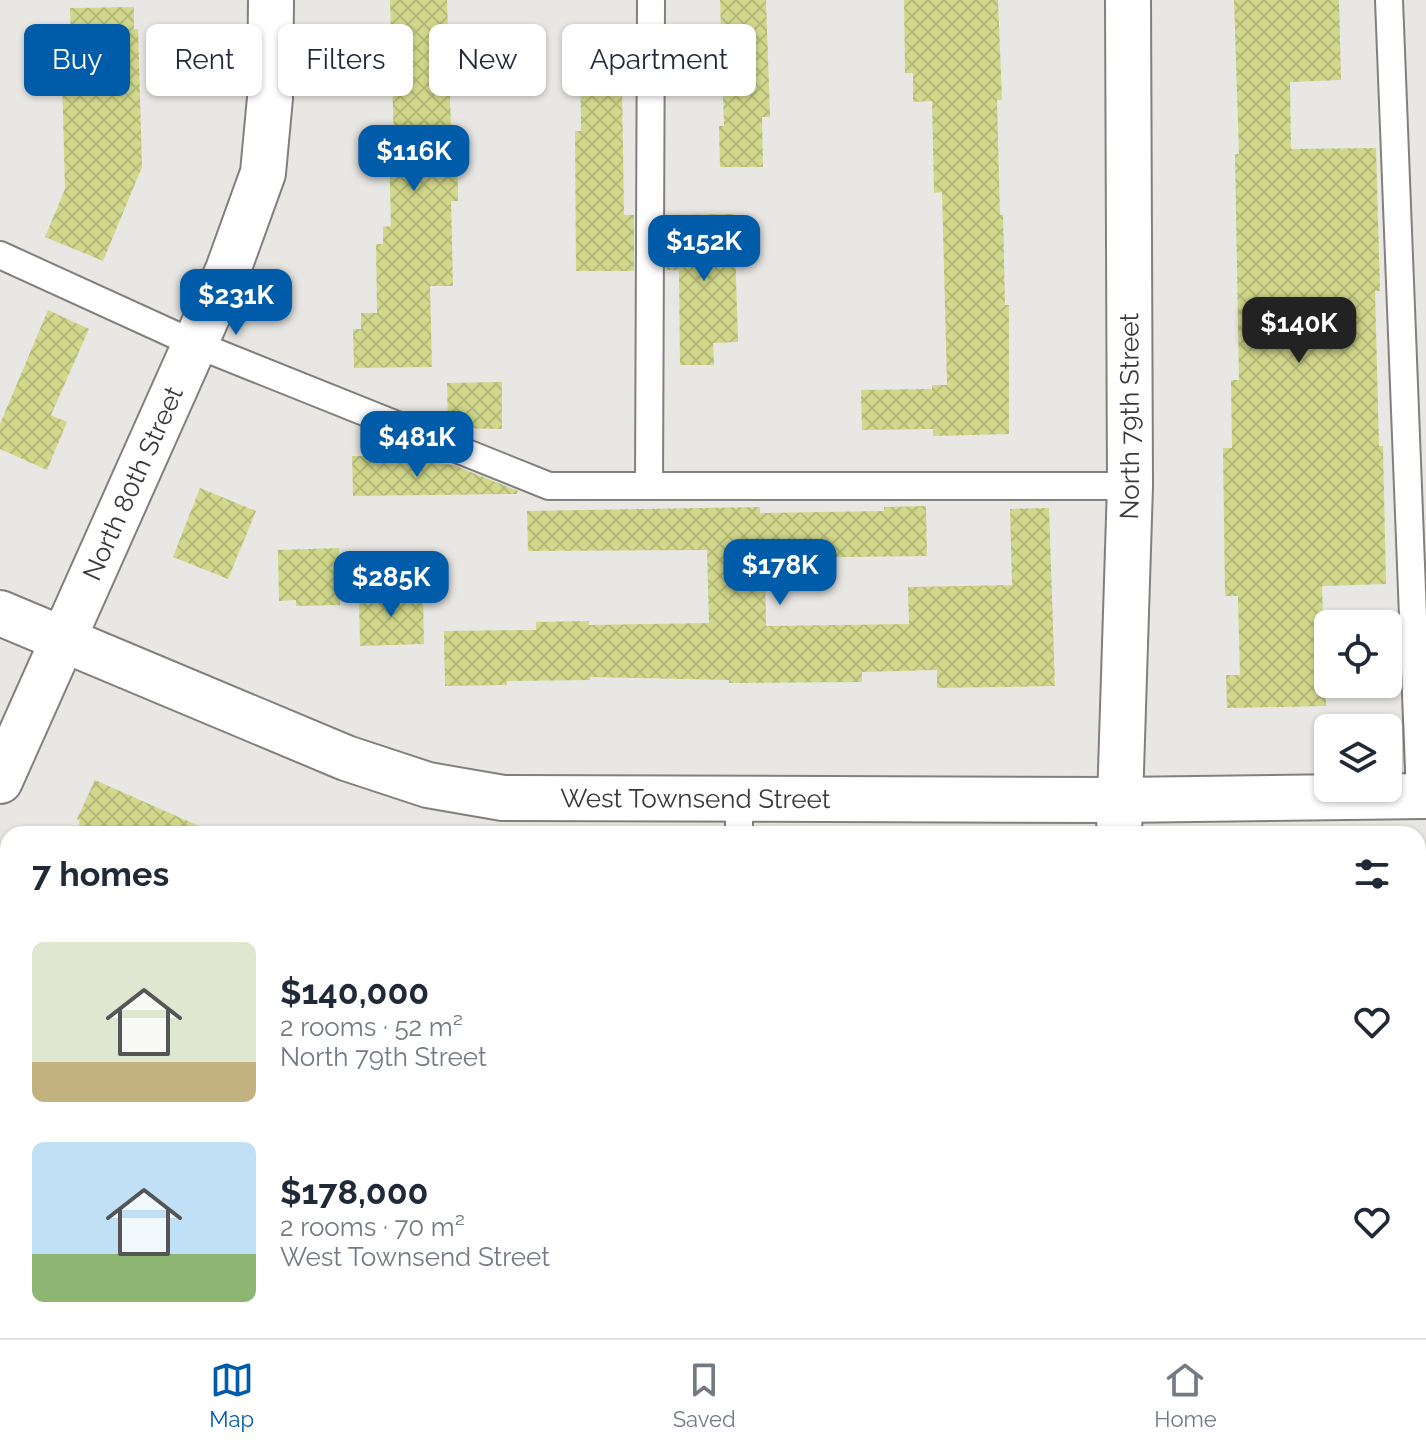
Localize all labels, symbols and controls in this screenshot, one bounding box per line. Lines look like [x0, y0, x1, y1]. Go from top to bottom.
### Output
chip: Buy [24, 24, 130, 96]
chip: Rent [146, 24, 262, 96]
chip: Filters [278, 24, 413, 96]
chip: New [429, 24, 546, 96]
chip: Apartment [562, 24, 756, 96]
pin: $116K [358, 125, 470, 193]
text: $116K [376, 136, 452, 166]
pin: $152K [648, 215, 760, 283]
text: $152K [666, 226, 742, 256]
pin: $231K [180, 269, 292, 337]
text: $231K [198, 280, 274, 310]
pin: $140K [1243, 297, 1355, 365]
text: $140K [1260, 308, 1338, 338]
street label: North 79th Street [1114, 312, 1145, 520]
street label: North 80th Street [77, 381, 189, 585]
pin: $481K [361, 411, 473, 479]
text: $481K [378, 422, 456, 452]
pin: $178K [724, 539, 836, 607]
text: $178K [741, 550, 819, 580]
pin: $285K [335, 551, 447, 619]
text: $285K [352, 562, 430, 592]
map controls [1314, 610, 1402, 802]
button: locate [1314, 610, 1402, 698]
button: layers [1314, 714, 1402, 802]
street label: West Townsend Street [560, 783, 831, 814]
icon: filters [1350, 852, 1394, 896]
text: 7 homes [32, 854, 169, 894]
text: $140,000 [280, 972, 429, 1012]
icon: home [96, 974, 192, 1070]
icon: heart [1350, 1000, 1394, 1044]
text: 2 rooms · 52 m² [280, 1012, 463, 1042]
text: North 79th Street [280, 1042, 487, 1072]
text: $178,000 [280, 1172, 428, 1212]
icon: home [96, 1174, 192, 1270]
icon: heart [1350, 1200, 1394, 1244]
text: 2 rooms · 70 m² [280, 1212, 465, 1242]
text: West Townsend Street [280, 1242, 550, 1272]
tab: Map [209, 1358, 254, 1432]
tab: Saved [673, 1358, 736, 1432]
tab: Home [1154, 1358, 1217, 1432]

